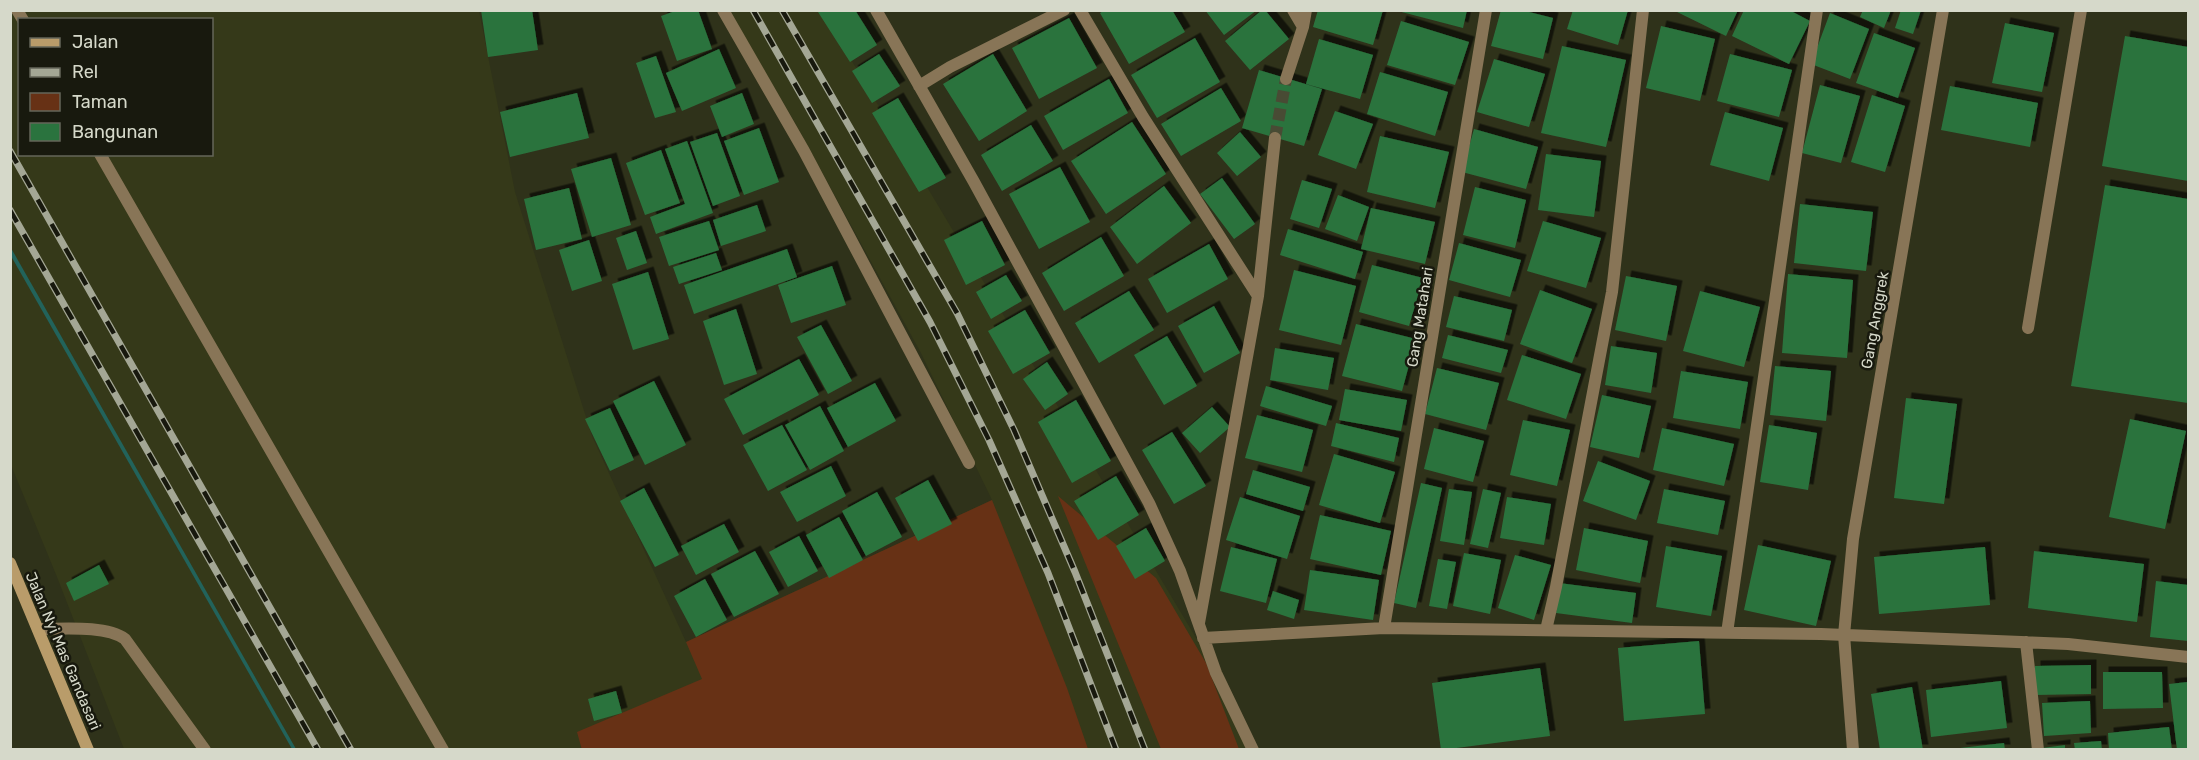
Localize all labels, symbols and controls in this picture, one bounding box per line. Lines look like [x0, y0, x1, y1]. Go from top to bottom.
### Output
legend [18, 18, 213, 156]
text: Jalan [72, 31, 119, 53]
text: Rel [72, 61, 98, 83]
text: Taman [72, 91, 128, 113]
text: Bangunan [72, 121, 158, 143]
street label: Gang Matahari [1403, 266, 1437, 368]
street label: Gang Anggrek [1858, 270, 1892, 370]
street label: Jalan Nyi Mas Gandasari [22, 569, 104, 733]

